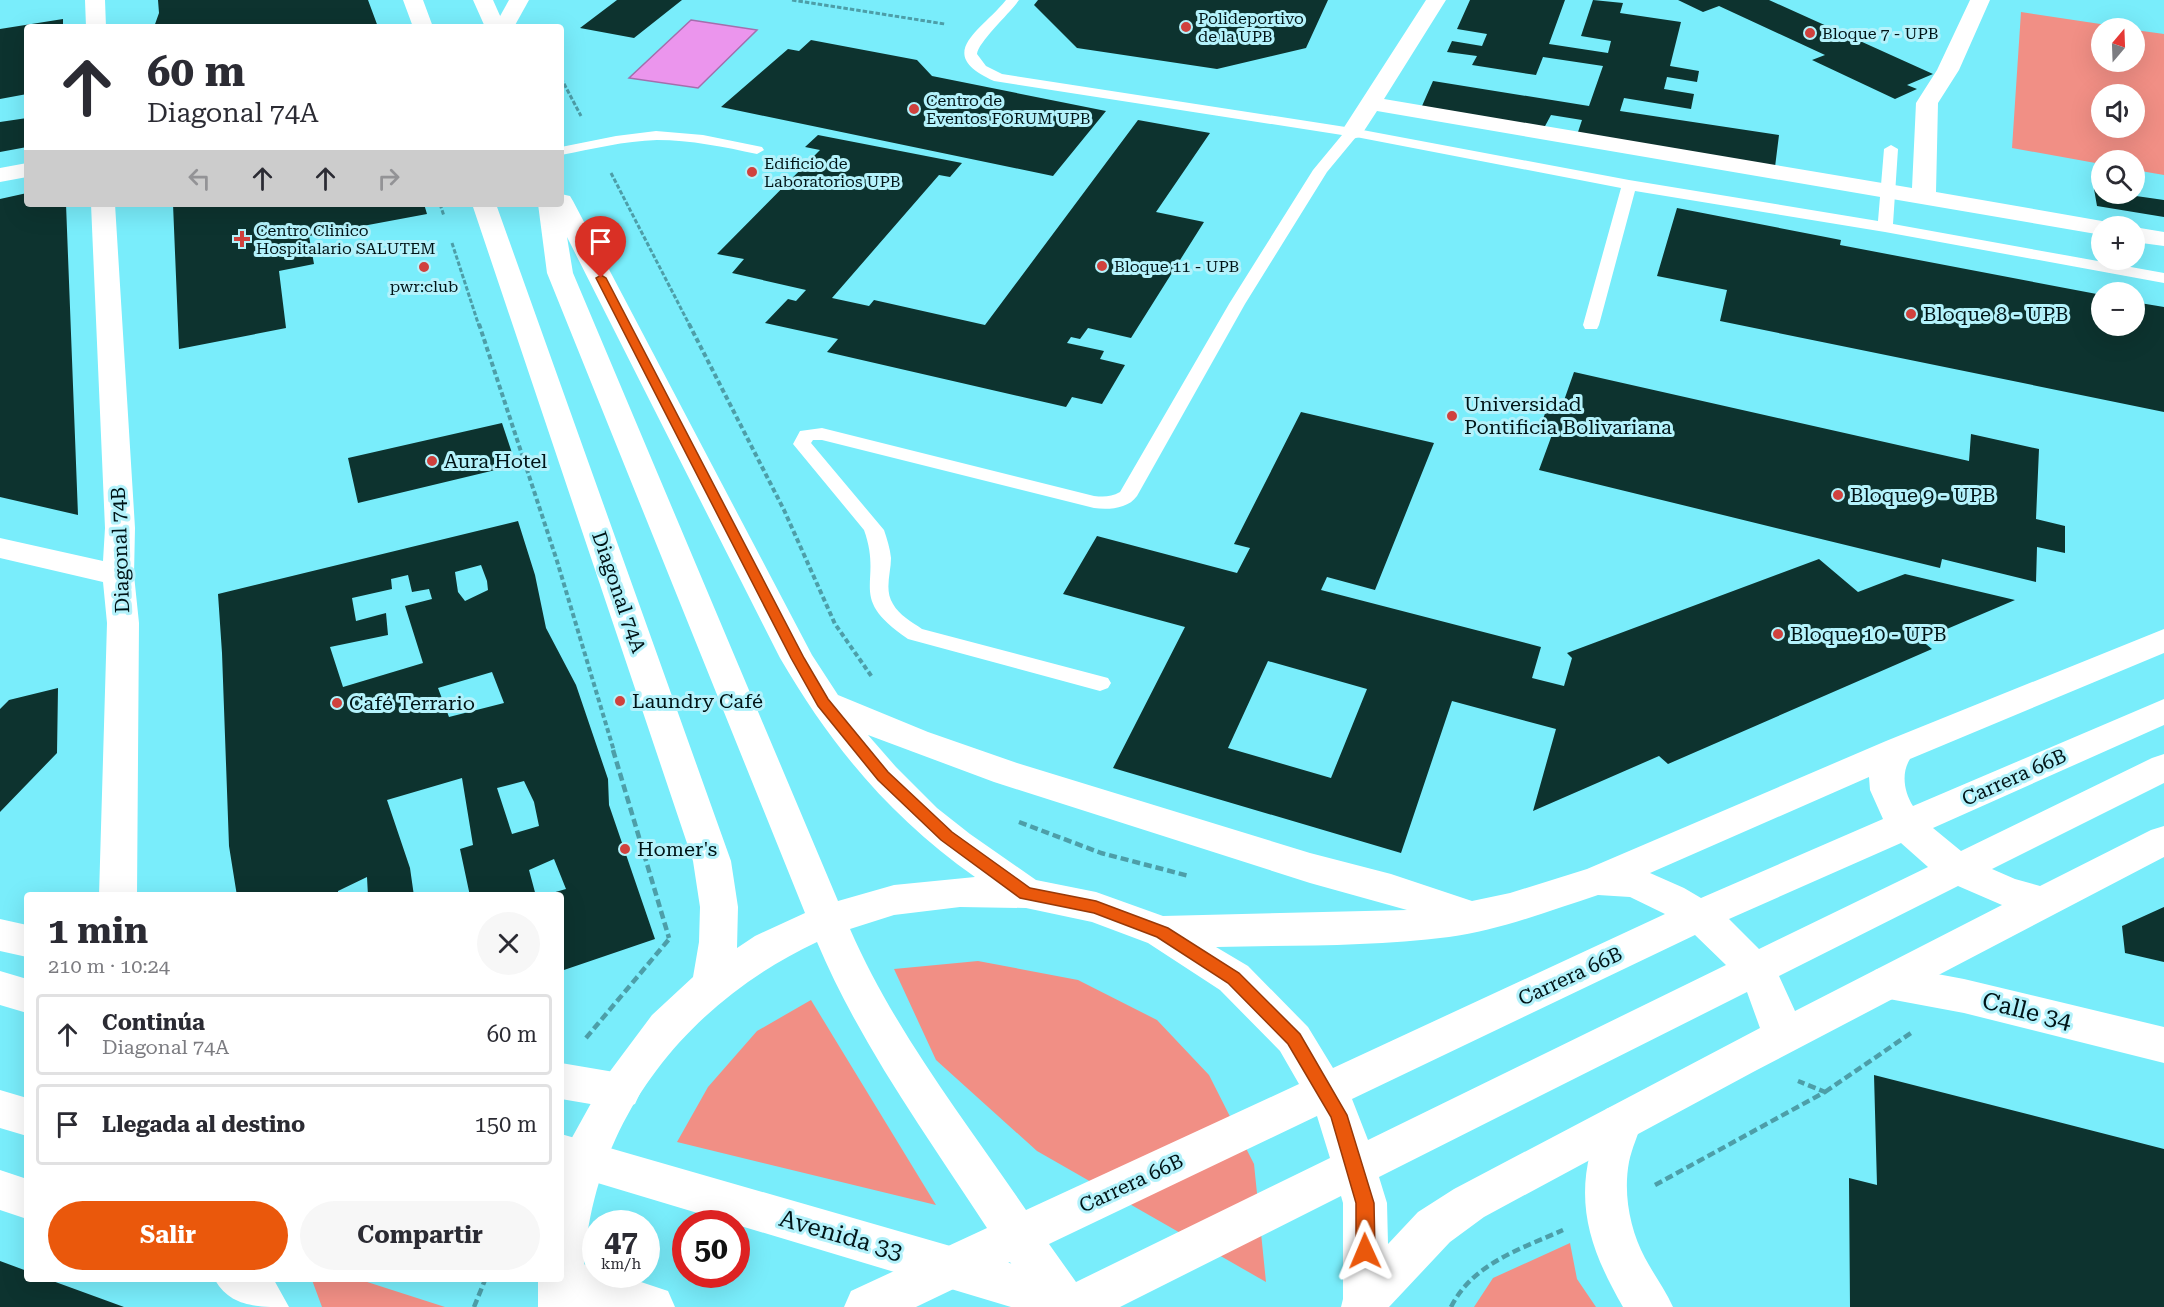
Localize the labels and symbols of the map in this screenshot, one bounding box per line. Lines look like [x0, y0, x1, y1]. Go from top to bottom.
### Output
place label: Polideportivo de la UPB [1198, 9, 1304, 46]
north arrow [2091, 18, 2145, 72]
marker: Polideportivo de la UPB [1179, 20, 1193, 34]
place label: Bloque 7 - UPB [1822, 24, 1938, 43]
marker: Bloque 7 - UPB [1803, 26, 1817, 40]
place label: Centro de Eventos FORUM UPB [926, 91, 1090, 128]
marker: Centro de Eventos FORUM UPB [907, 102, 921, 116]
place label: Edificio de Laboratorios UPB [764, 154, 900, 191]
marker: Edificio de Laboratorios UPB [745, 165, 759, 179]
pin [575, 216, 626, 278]
place label: Centro Clinico Hospitalario SALUTEM [256, 221, 436, 258]
marker: Centro Clinico Hospitalario SALUTEM [233, 230, 251, 248]
place label: Bloque 11 - UPB [1114, 257, 1239, 276]
marker: Bloque 11 - UPB [1095, 259, 1109, 273]
marker: pwr:club [417, 260, 431, 274]
place label: pwr:club [390, 277, 458, 296]
place label: Bloque 8 - UPB [1923, 302, 2068, 326]
marker: Bloque 8 - UPB [1904, 307, 1918, 321]
place label: Universidad Pontificia Bolivariana [1464, 392, 1672, 439]
marker: Universidad Pontificia Bolivariana [1445, 409, 1459, 423]
place label: Aura Hotel [444, 449, 547, 473]
marker: Aura Hotel [425, 454, 439, 468]
place label: Bloque 9 - UPB [1850, 483, 1995, 507]
street label: Diagonal 74B [106, 486, 134, 614]
marker: Bloque 9 - UPB [1831, 488, 1845, 502]
street label: Diagonal 74A [587, 528, 651, 656]
place label: Bloque 10 - UPB [1790, 622, 1947, 646]
marker: Bloque 10 - UPB [1771, 627, 1785, 641]
place label: Laundry Café [632, 689, 763, 713]
place label: Café Terrario [349, 691, 475, 715]
marker: Laundry Café [613, 694, 627, 708]
marker: Café Terrario [330, 696, 344, 710]
street label: Carrera 66B [1958, 743, 2070, 811]
place label: Homer's [637, 837, 717, 861]
marker: Homer's [618, 842, 632, 856]
street label: Carrera 66B [1514, 941, 1626, 1011]
street label: Calle 34 [1979, 986, 2075, 1036]
street label: Carrera 66B [1075, 1148, 1187, 1218]
street label: Avenida 33 [776, 1204, 906, 1266]
speed limit sign: 50 [672, 1210, 750, 1288]
position arrow [1333, 1219, 1397, 1283]

